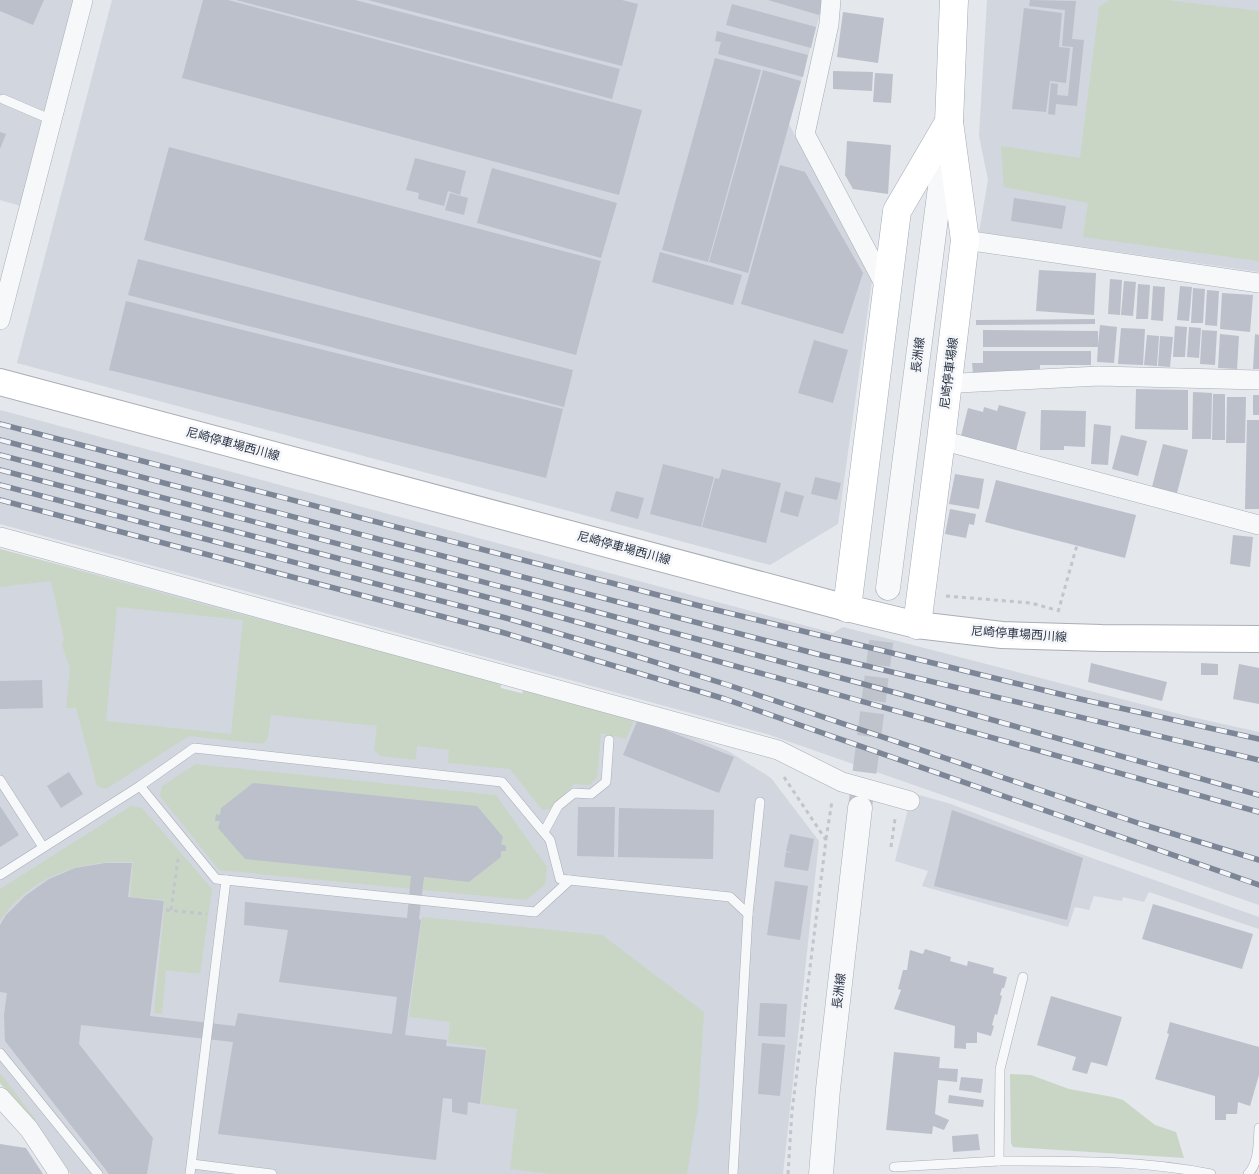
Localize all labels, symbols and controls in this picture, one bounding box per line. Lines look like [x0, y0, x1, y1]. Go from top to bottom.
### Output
street label: 長洲線 [907, 336, 928, 374]
street label: 尼崎停車場線 [936, 336, 961, 410]
street label: 尼崎停車場西川線 [185, 423, 282, 464]
street label: 尼崎停車場西川線 [576, 527, 673, 568]
street label: 尼崎停車場西川線 [971, 622, 1068, 645]
street label: 長洲線 [828, 972, 849, 1010]

